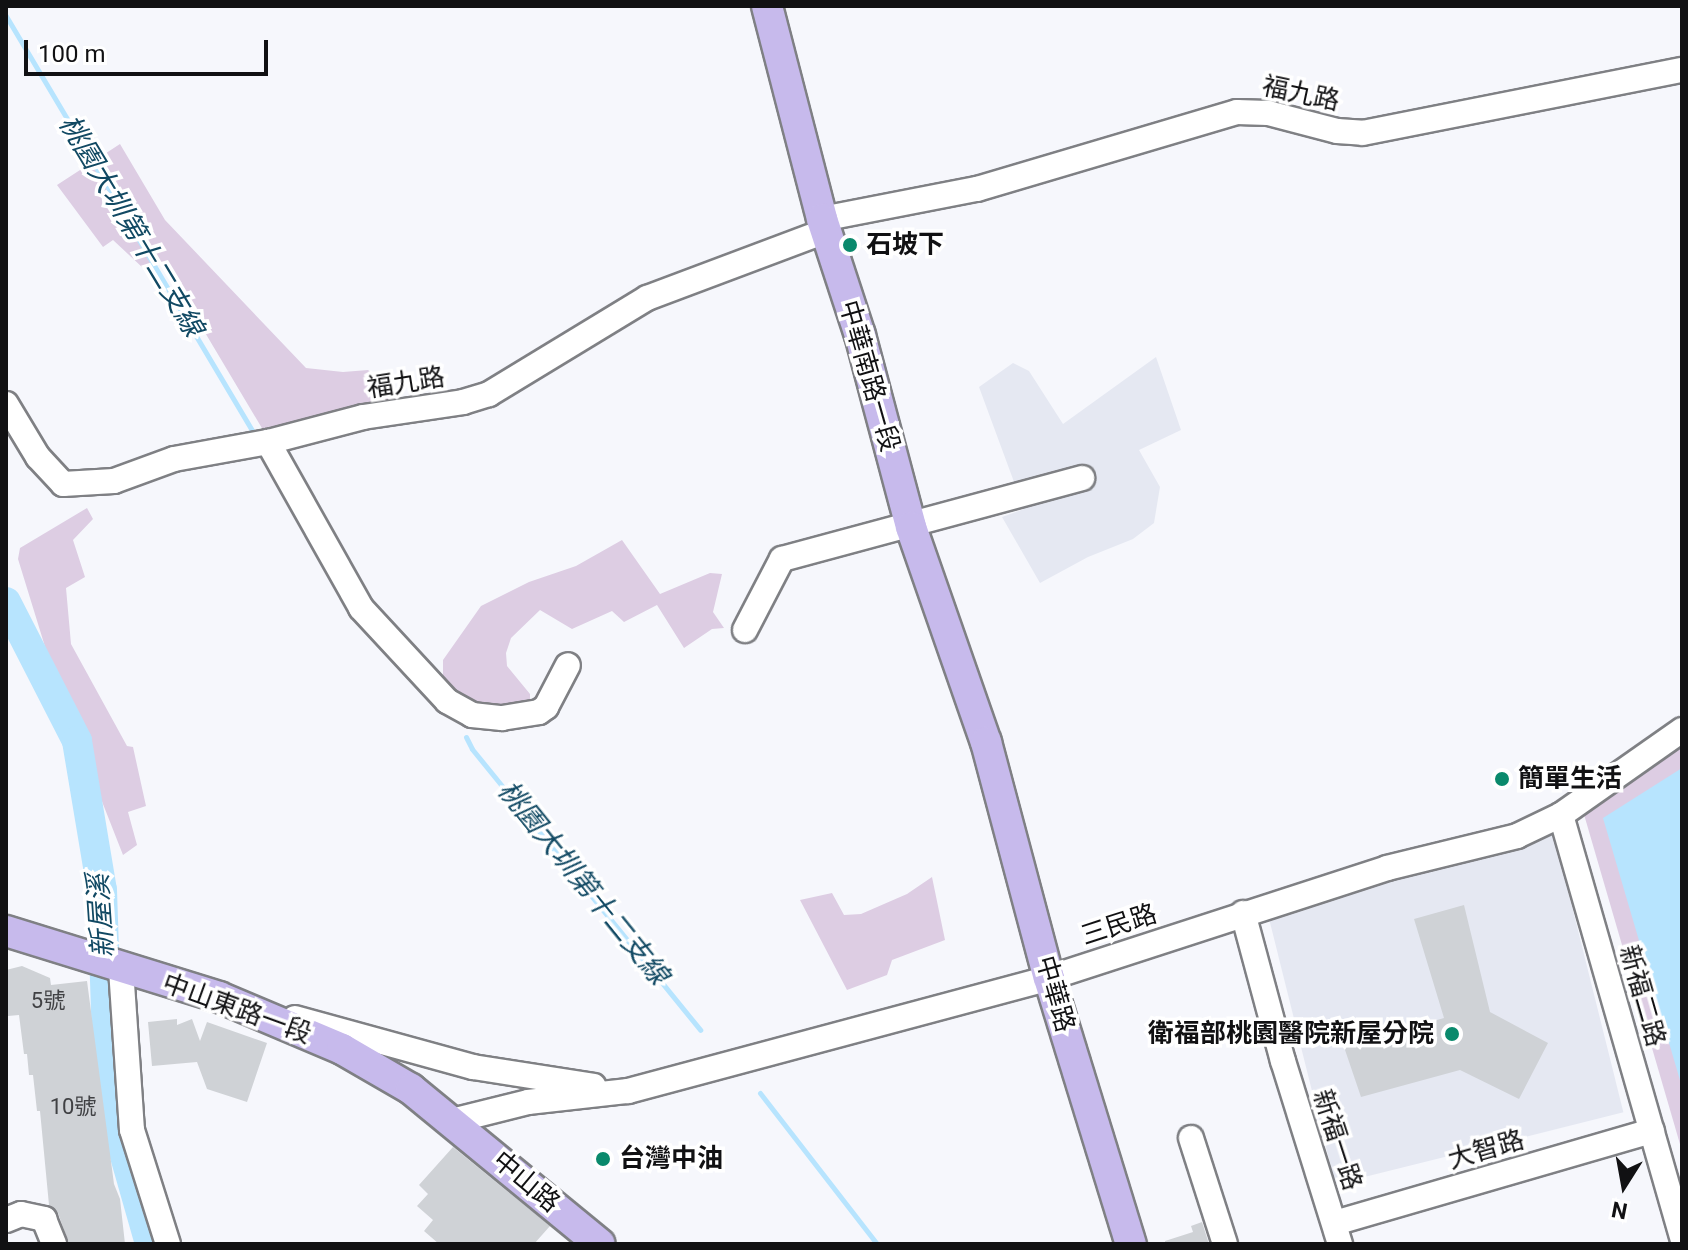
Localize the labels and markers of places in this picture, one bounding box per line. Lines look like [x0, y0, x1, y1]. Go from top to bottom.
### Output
place label: 石坡下 [866, 229, 944, 261]
marker: 石坡下 [841, 236, 859, 254]
place label: 簡單生活 [1518, 763, 1622, 795]
marker: 簡單生活 [1493, 770, 1511, 788]
place label: 衛福部桃園醫院新屋分院 [1148, 1018, 1434, 1050]
marker: 衛福部桃園醫院新屋分院 [1441, 1023, 1463, 1045]
place label: 台灣中油 [619, 1143, 723, 1175]
marker: 台灣中油 [594, 1150, 612, 1168]

